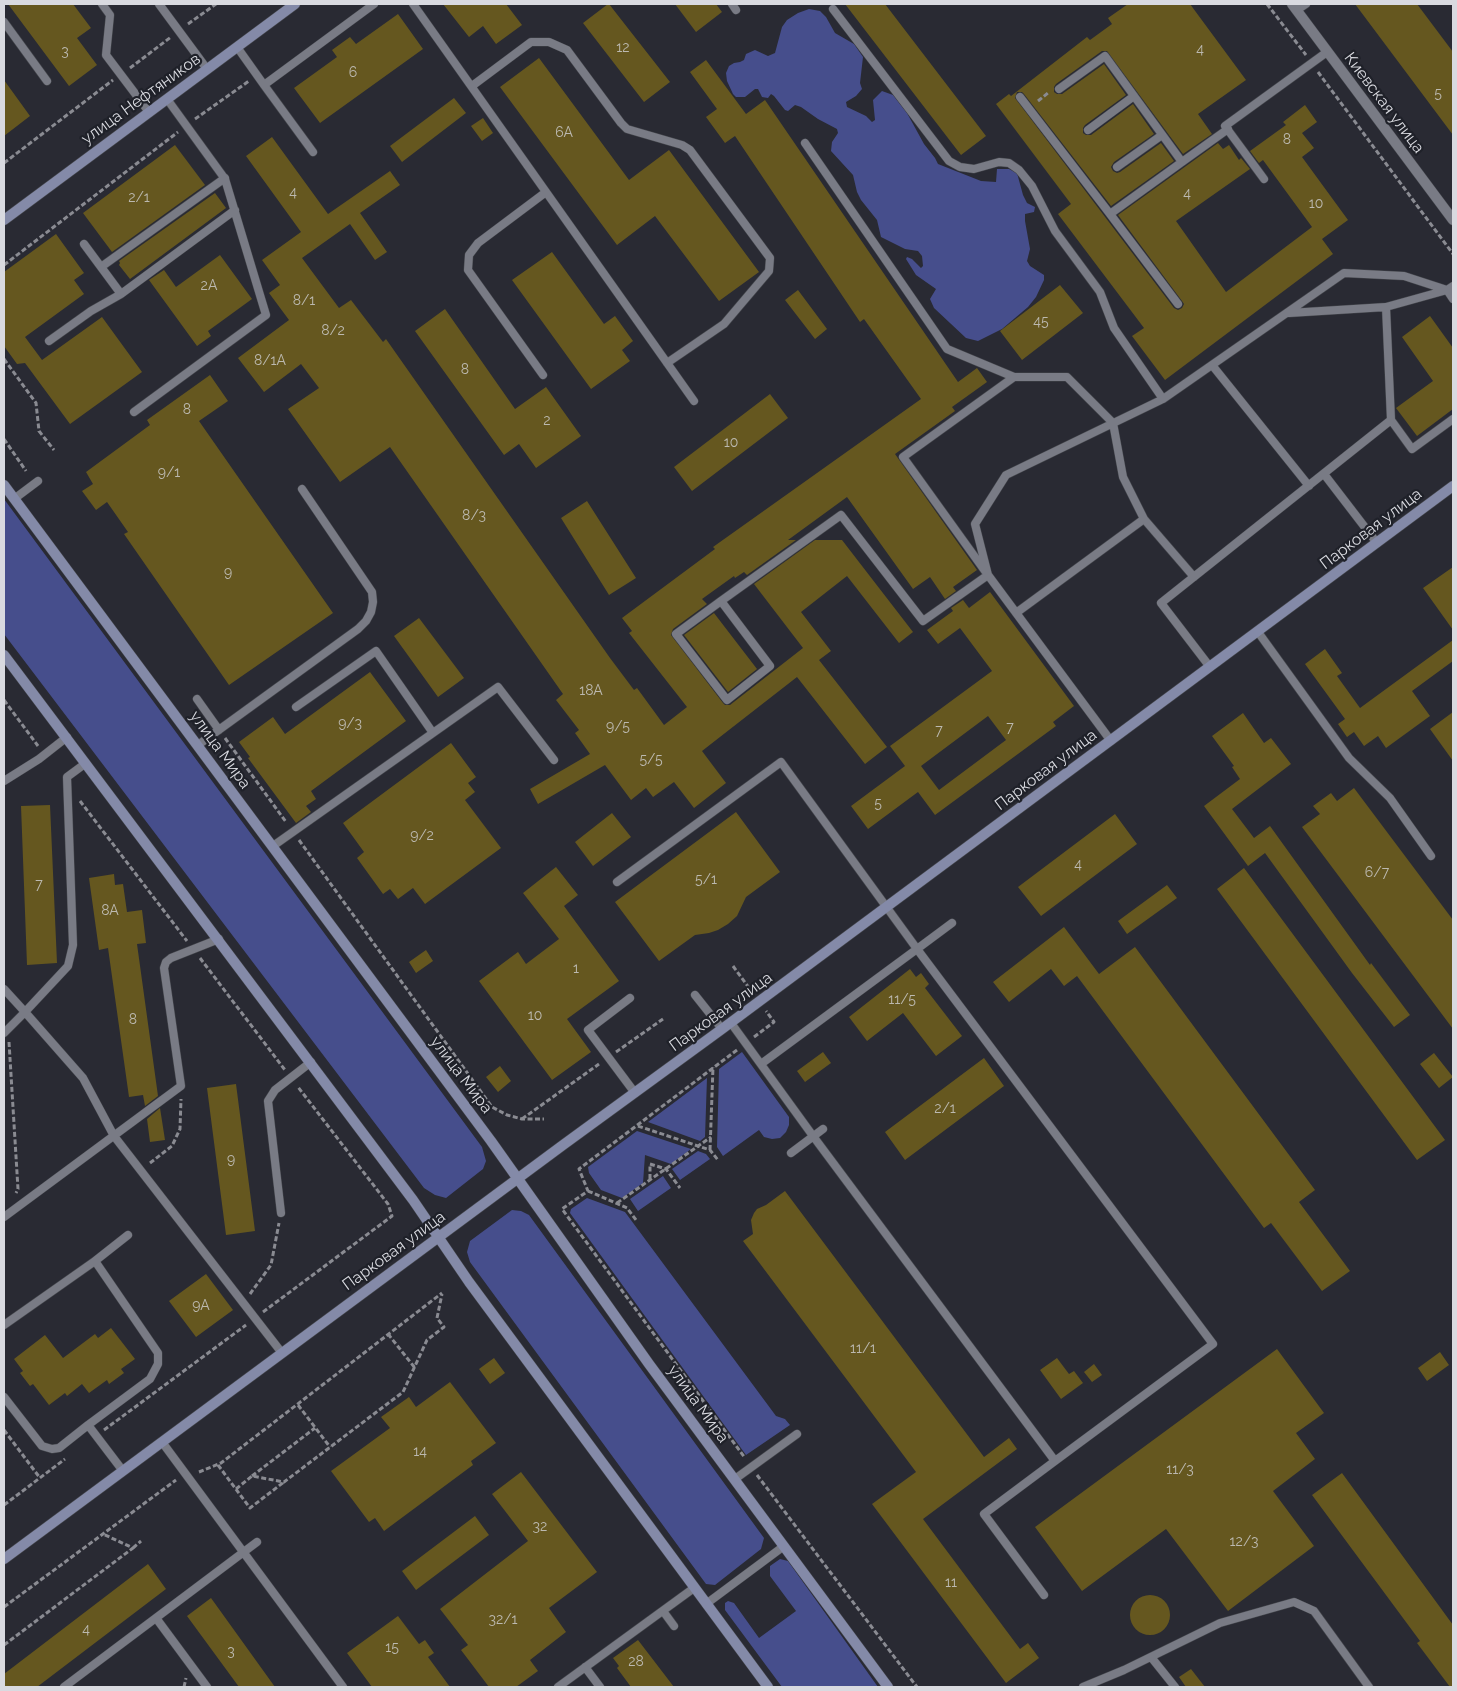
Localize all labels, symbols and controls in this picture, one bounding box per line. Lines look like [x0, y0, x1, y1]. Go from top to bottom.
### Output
house number: 12 [616, 40, 630, 56]
house number: 4 [1196, 42, 1204, 58]
house number: 3 [61, 44, 69, 60]
street label: улица Нефтяников [78, 49, 204, 149]
street label: Киевская улица [1340, 49, 1428, 157]
house number: 6 [349, 65, 357, 81]
house number: 5 [1434, 86, 1442, 102]
house number: 6А [555, 125, 573, 141]
house number: 8 [1283, 132, 1291, 148]
house number: 4 [289, 185, 297, 201]
house number: 4 [1183, 186, 1191, 202]
house number: 2/1 [128, 190, 150, 206]
house number: 10 [1309, 196, 1323, 212]
house number: 2А [201, 278, 217, 294]
house number: 8/1 [293, 293, 315, 309]
house number: 45 [1033, 314, 1049, 330]
house number: 8/2 [321, 323, 345, 339]
house number: 8/1А [254, 353, 286, 369]
house number: 8 [461, 362, 469, 378]
house number: 8 [183, 402, 191, 418]
house number: 2 [543, 413, 551, 429]
house number: 10 [724, 435, 738, 451]
house number: 9/1 [158, 465, 180, 481]
street label: Парковая улица [1316, 485, 1426, 573]
house number: 8/3 [462, 508, 486, 524]
house number: 9 [224, 565, 232, 581]
house number: 18А [579, 683, 603, 699]
street label: улица Мира [185, 707, 255, 793]
house number: 9/3 [338, 716, 362, 732]
house number: 9/5 [606, 719, 630, 735]
house number: 7 [1006, 720, 1014, 736]
house number: 7 [935, 723, 943, 739]
street label: Парковая улица [991, 726, 1101, 814]
house number: 5/5 [639, 752, 663, 768]
house number: 5 [874, 796, 882, 812]
house number: 9/2 [410, 828, 434, 844]
house number: 4 [1074, 857, 1082, 873]
house number: 6/7 [1365, 865, 1389, 881]
house number: 5/1 [695, 872, 717, 888]
house number: 7 [35, 877, 43, 893]
house number: 8А [101, 903, 119, 919]
house number: 1 [573, 961, 579, 977]
street label: Парковая улица [666, 968, 776, 1056]
house number: 11/5 [888, 992, 916, 1008]
house number: 10 [528, 1008, 542, 1024]
house number: 8 [129, 1012, 137, 1028]
street label: улица Мира [426, 1033, 496, 1117]
house number: 2/1 [934, 1101, 956, 1117]
house number: 9 [227, 1152, 235, 1168]
street label: Парковая улица [339, 1207, 449, 1295]
house number: 9А [192, 1298, 210, 1314]
house number: 11/1 [850, 1341, 876, 1357]
street label: улица Мира [663, 1361, 733, 1447]
house number: 14 [413, 1444, 427, 1460]
house number: 11/3 [1166, 1462, 1194, 1478]
house number: 32 [533, 1519, 547, 1535]
house number: 12/3 [1230, 1534, 1258, 1550]
house number: 11 [945, 1575, 957, 1591]
house number: 32/1 [489, 1612, 517, 1628]
house number: 4 [82, 1622, 90, 1638]
house number: 15 [385, 1640, 399, 1656]
house number: 3 [227, 1644, 235, 1660]
house number: 28 [628, 1654, 644, 1670]

